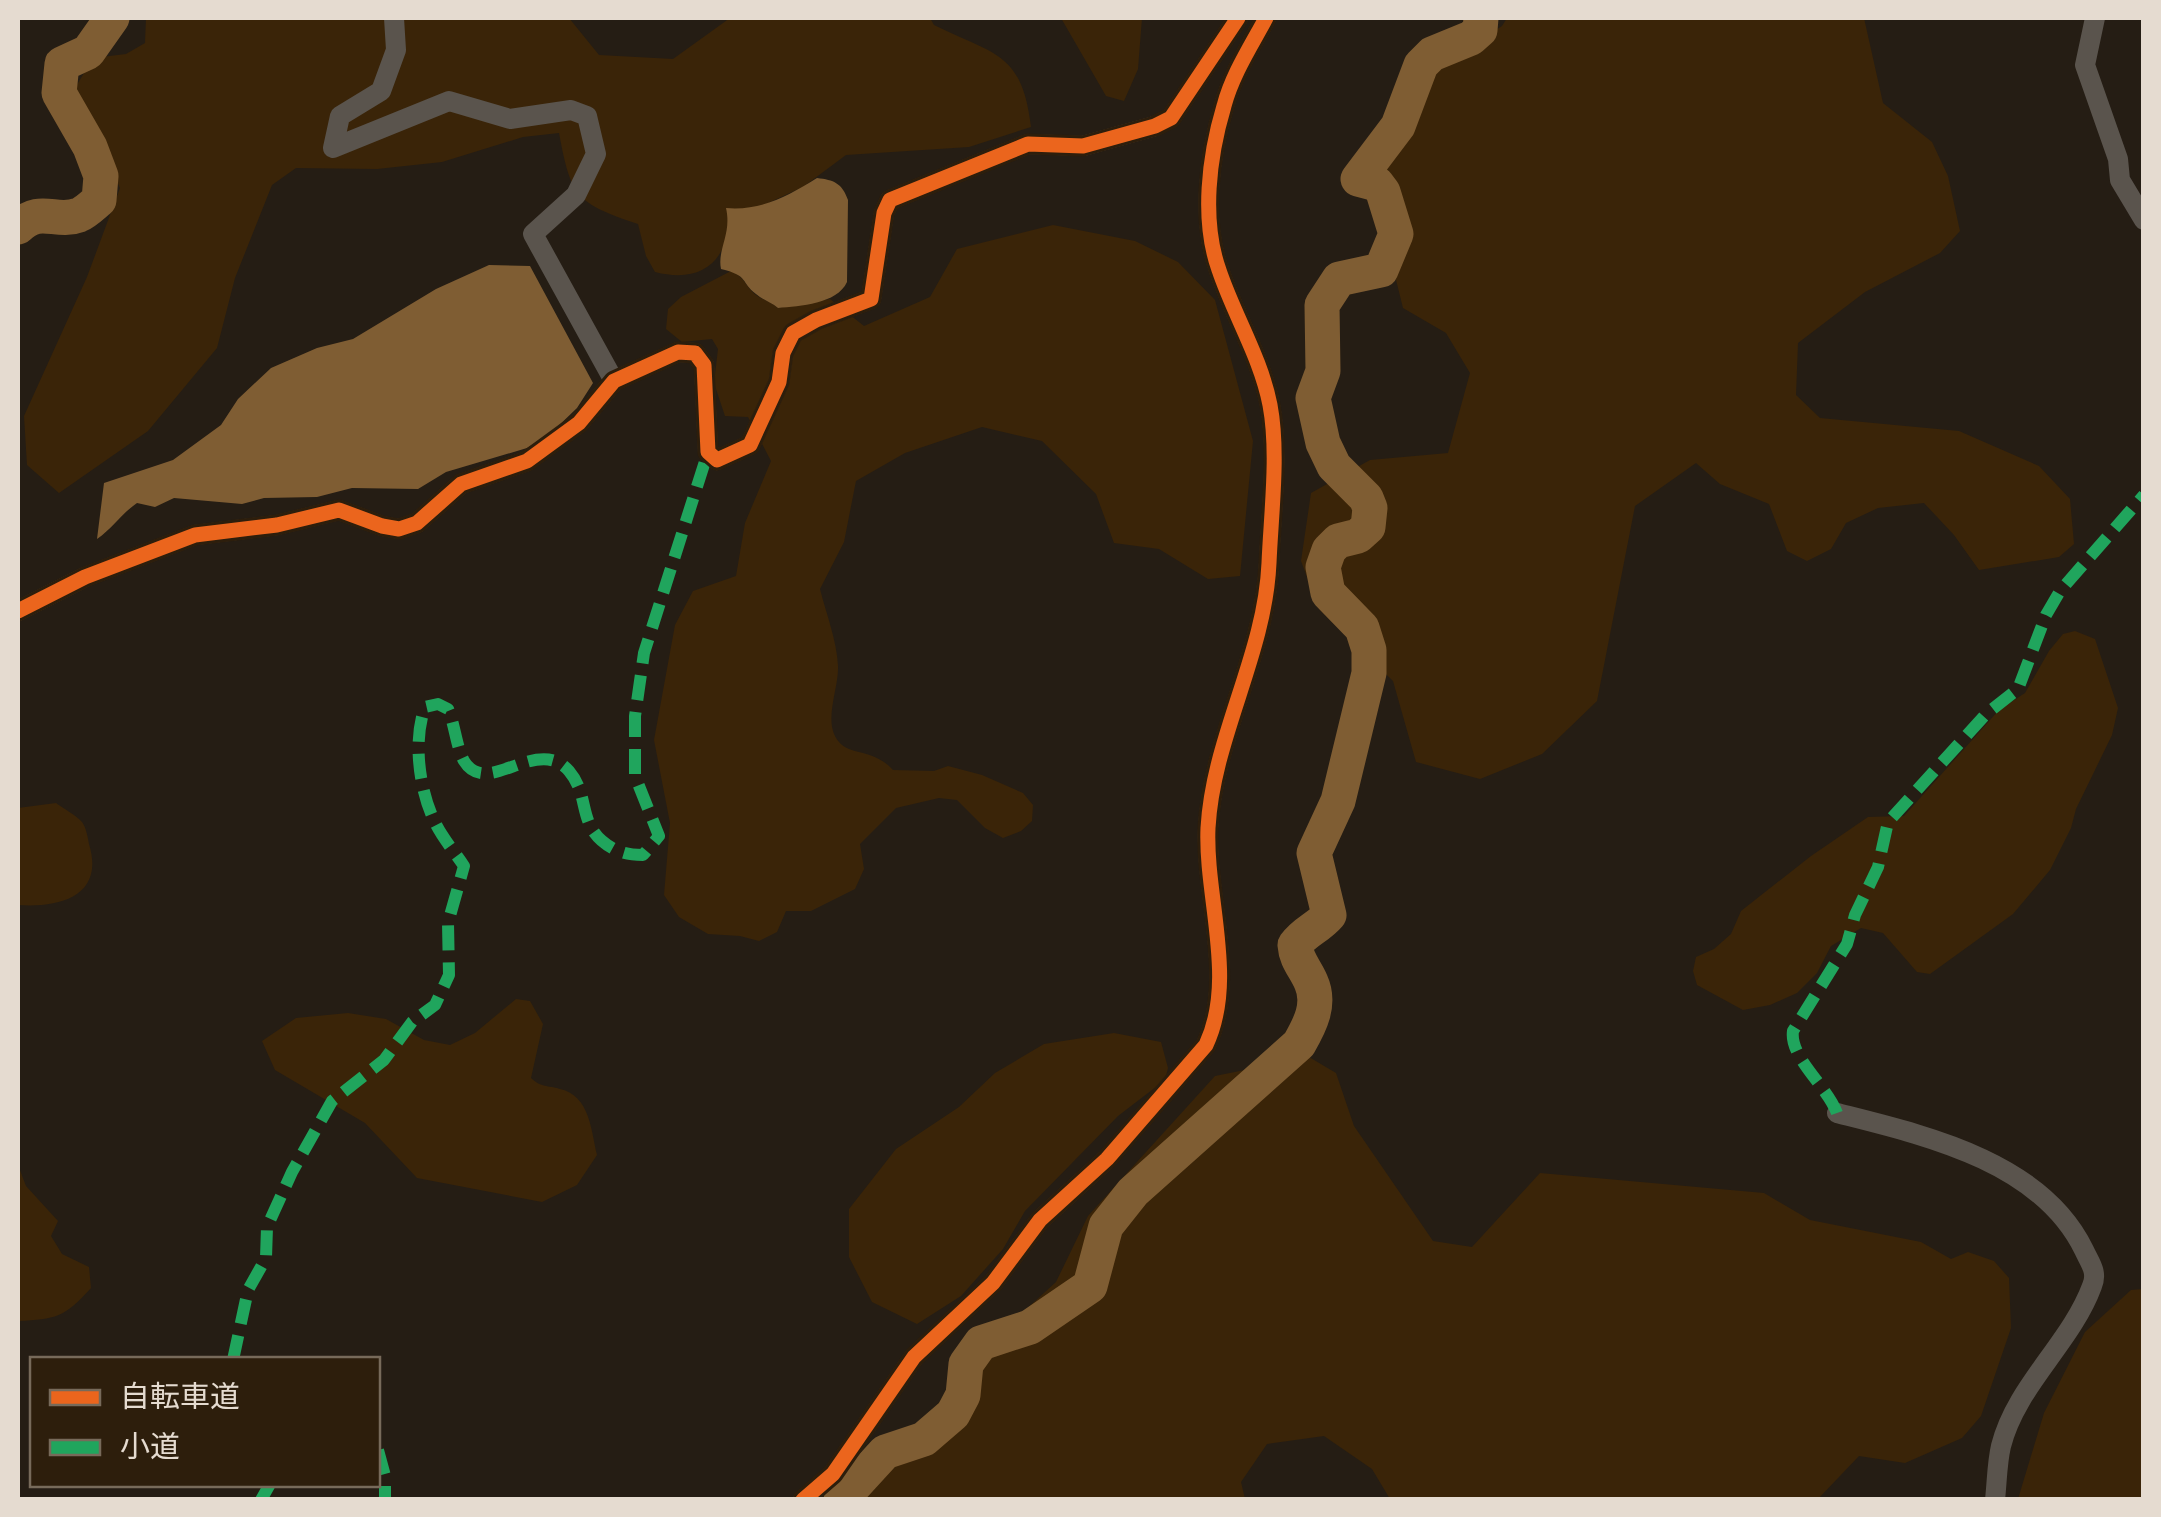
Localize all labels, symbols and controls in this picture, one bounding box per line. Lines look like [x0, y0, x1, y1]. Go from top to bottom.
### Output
legend [30, 1357, 380, 1487]
text: 自転車道 [120, 1379, 240, 1414]
text: 小道 [120, 1429, 180, 1464]

